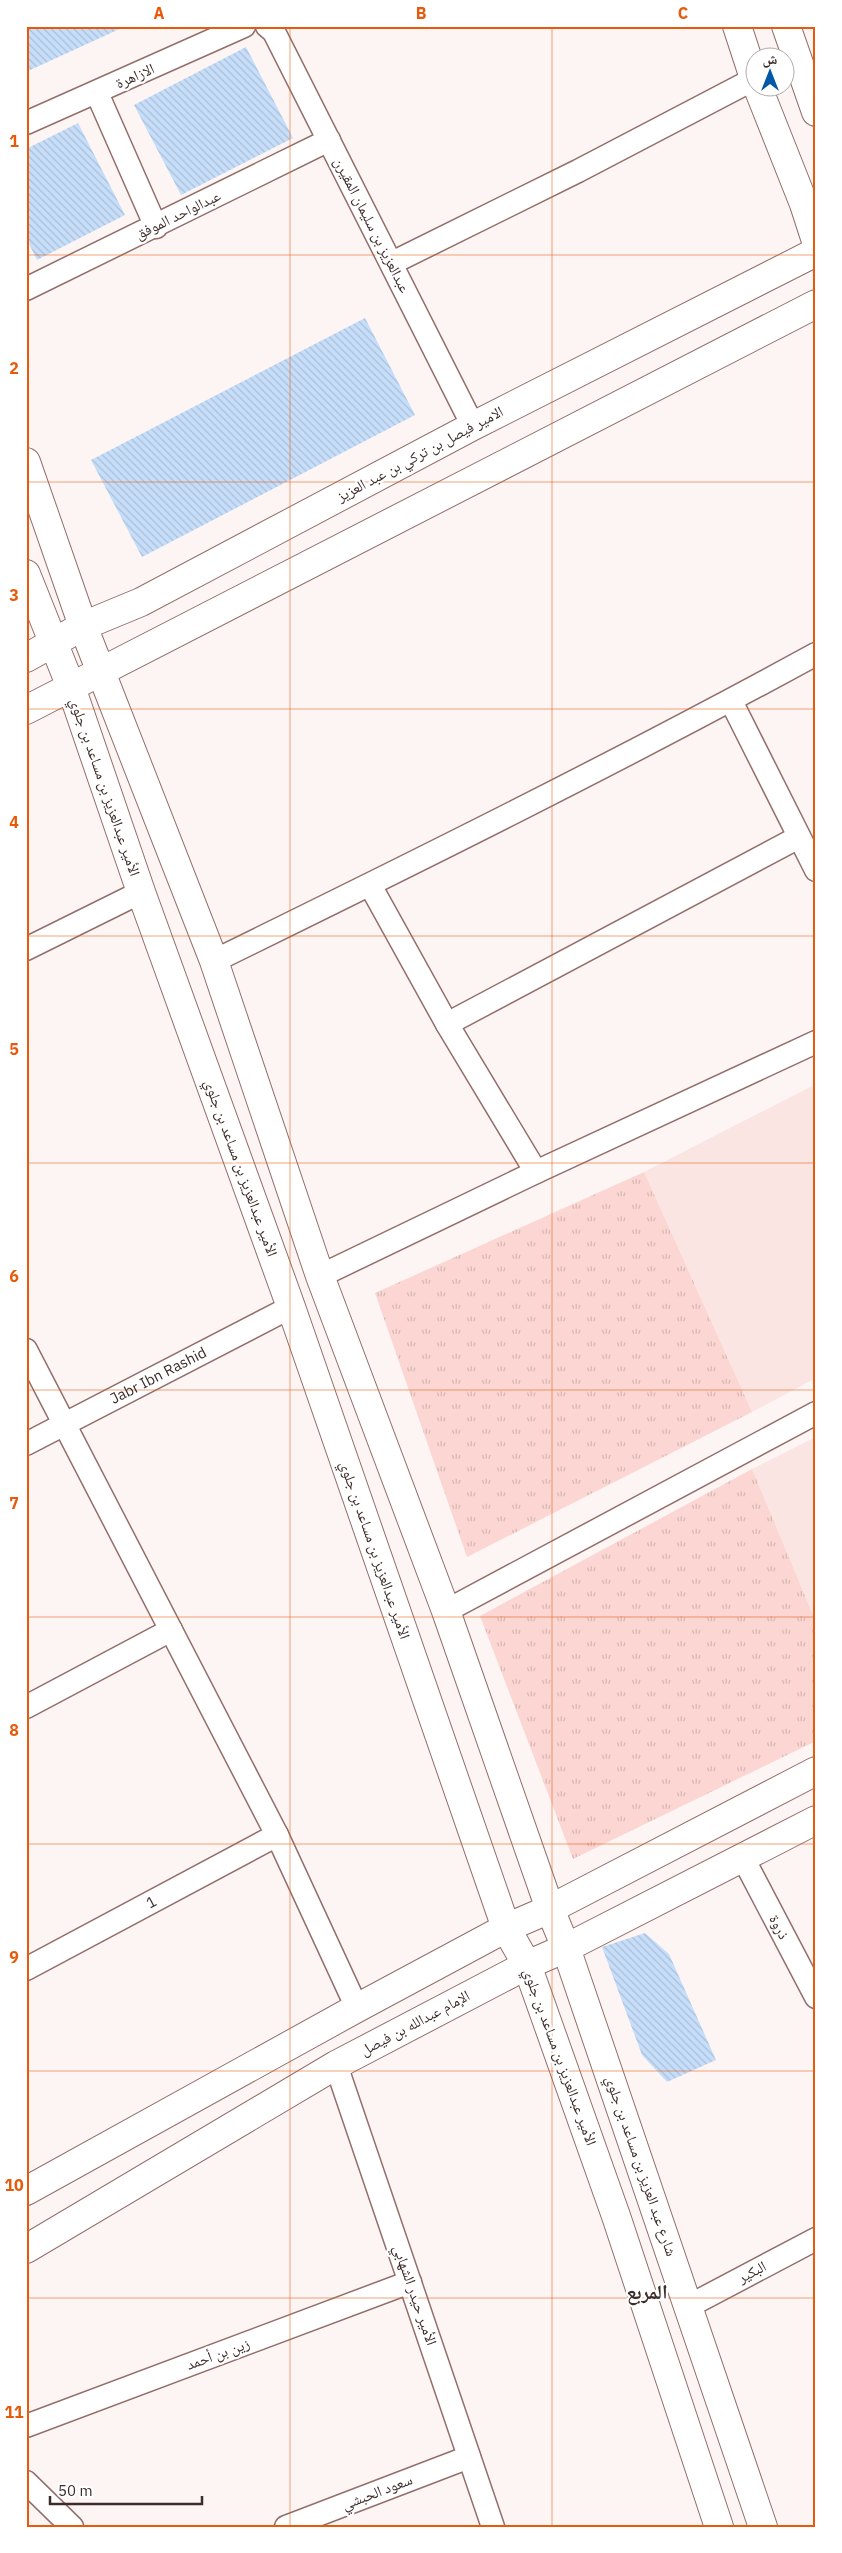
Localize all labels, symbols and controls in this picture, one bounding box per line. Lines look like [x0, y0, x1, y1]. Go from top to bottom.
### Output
text: A [154, 3, 165, 23]
text: B [416, 3, 427, 23]
text: C [678, 3, 688, 23]
north arrow [744, 48, 794, 98]
text: ش [763, 50, 778, 68]
street label: الازاهرة [112, 59, 157, 92]
text: 1 [9, 131, 19, 151]
street label: عبدالعزيز بن سليمان المقيرن [329, 154, 415, 297]
street label: عبدالواحد الموفق [132, 186, 224, 244]
text: 2 [9, 358, 19, 378]
street label: الامير فيصل بن تركي بن عبد العزيز [332, 402, 508, 509]
text: 3 [9, 585, 19, 605]
street label: الأمير عبدالعزيز بن مساعد بن جلوي [63, 695, 145, 879]
text: 4 [9, 812, 19, 832]
text: 5 [9, 1039, 19, 1059]
street label: الأمير عبدالعزيز بن مساعد بن جلوي [198, 1077, 282, 1260]
text: 6 [9, 1266, 19, 1286]
street label: Jabr Ibn Rashid [107, 1342, 210, 1408]
street label: الأمير عبدالعزيز بن مساعد بن جلوي [333, 1458, 415, 1642]
text: 7 [9, 1493, 19, 1513]
text: 8 [9, 1720, 19, 1740]
street label: 1 [143, 1891, 159, 1912]
street label: ذروة [765, 1911, 794, 1942]
text: 9 [9, 1947, 19, 1967]
street label: الأمير عبدالعزيز بن مساعد بن جلوي [517, 1966, 601, 2149]
street label: الإمام عبدالله بن فيصل [357, 1986, 473, 2060]
street label: شارع عبد العزيز بن مساعد بن جلوي [599, 2073, 681, 2260]
text: 10 [4, 2175, 24, 2195]
street label: الأمير حيدر الشهابي [387, 2242, 442, 2349]
street label: البكير [733, 2256, 769, 2287]
district label: المربع [626, 2278, 668, 2306]
street label: زين بن أحمد [184, 2333, 253, 2375]
text: 11 [4, 2402, 24, 2422]
street label: سعود الحبشي [339, 2469, 416, 2516]
scale bar [50, 2473, 202, 2505]
text: 50 m [58, 2481, 93, 2500]

